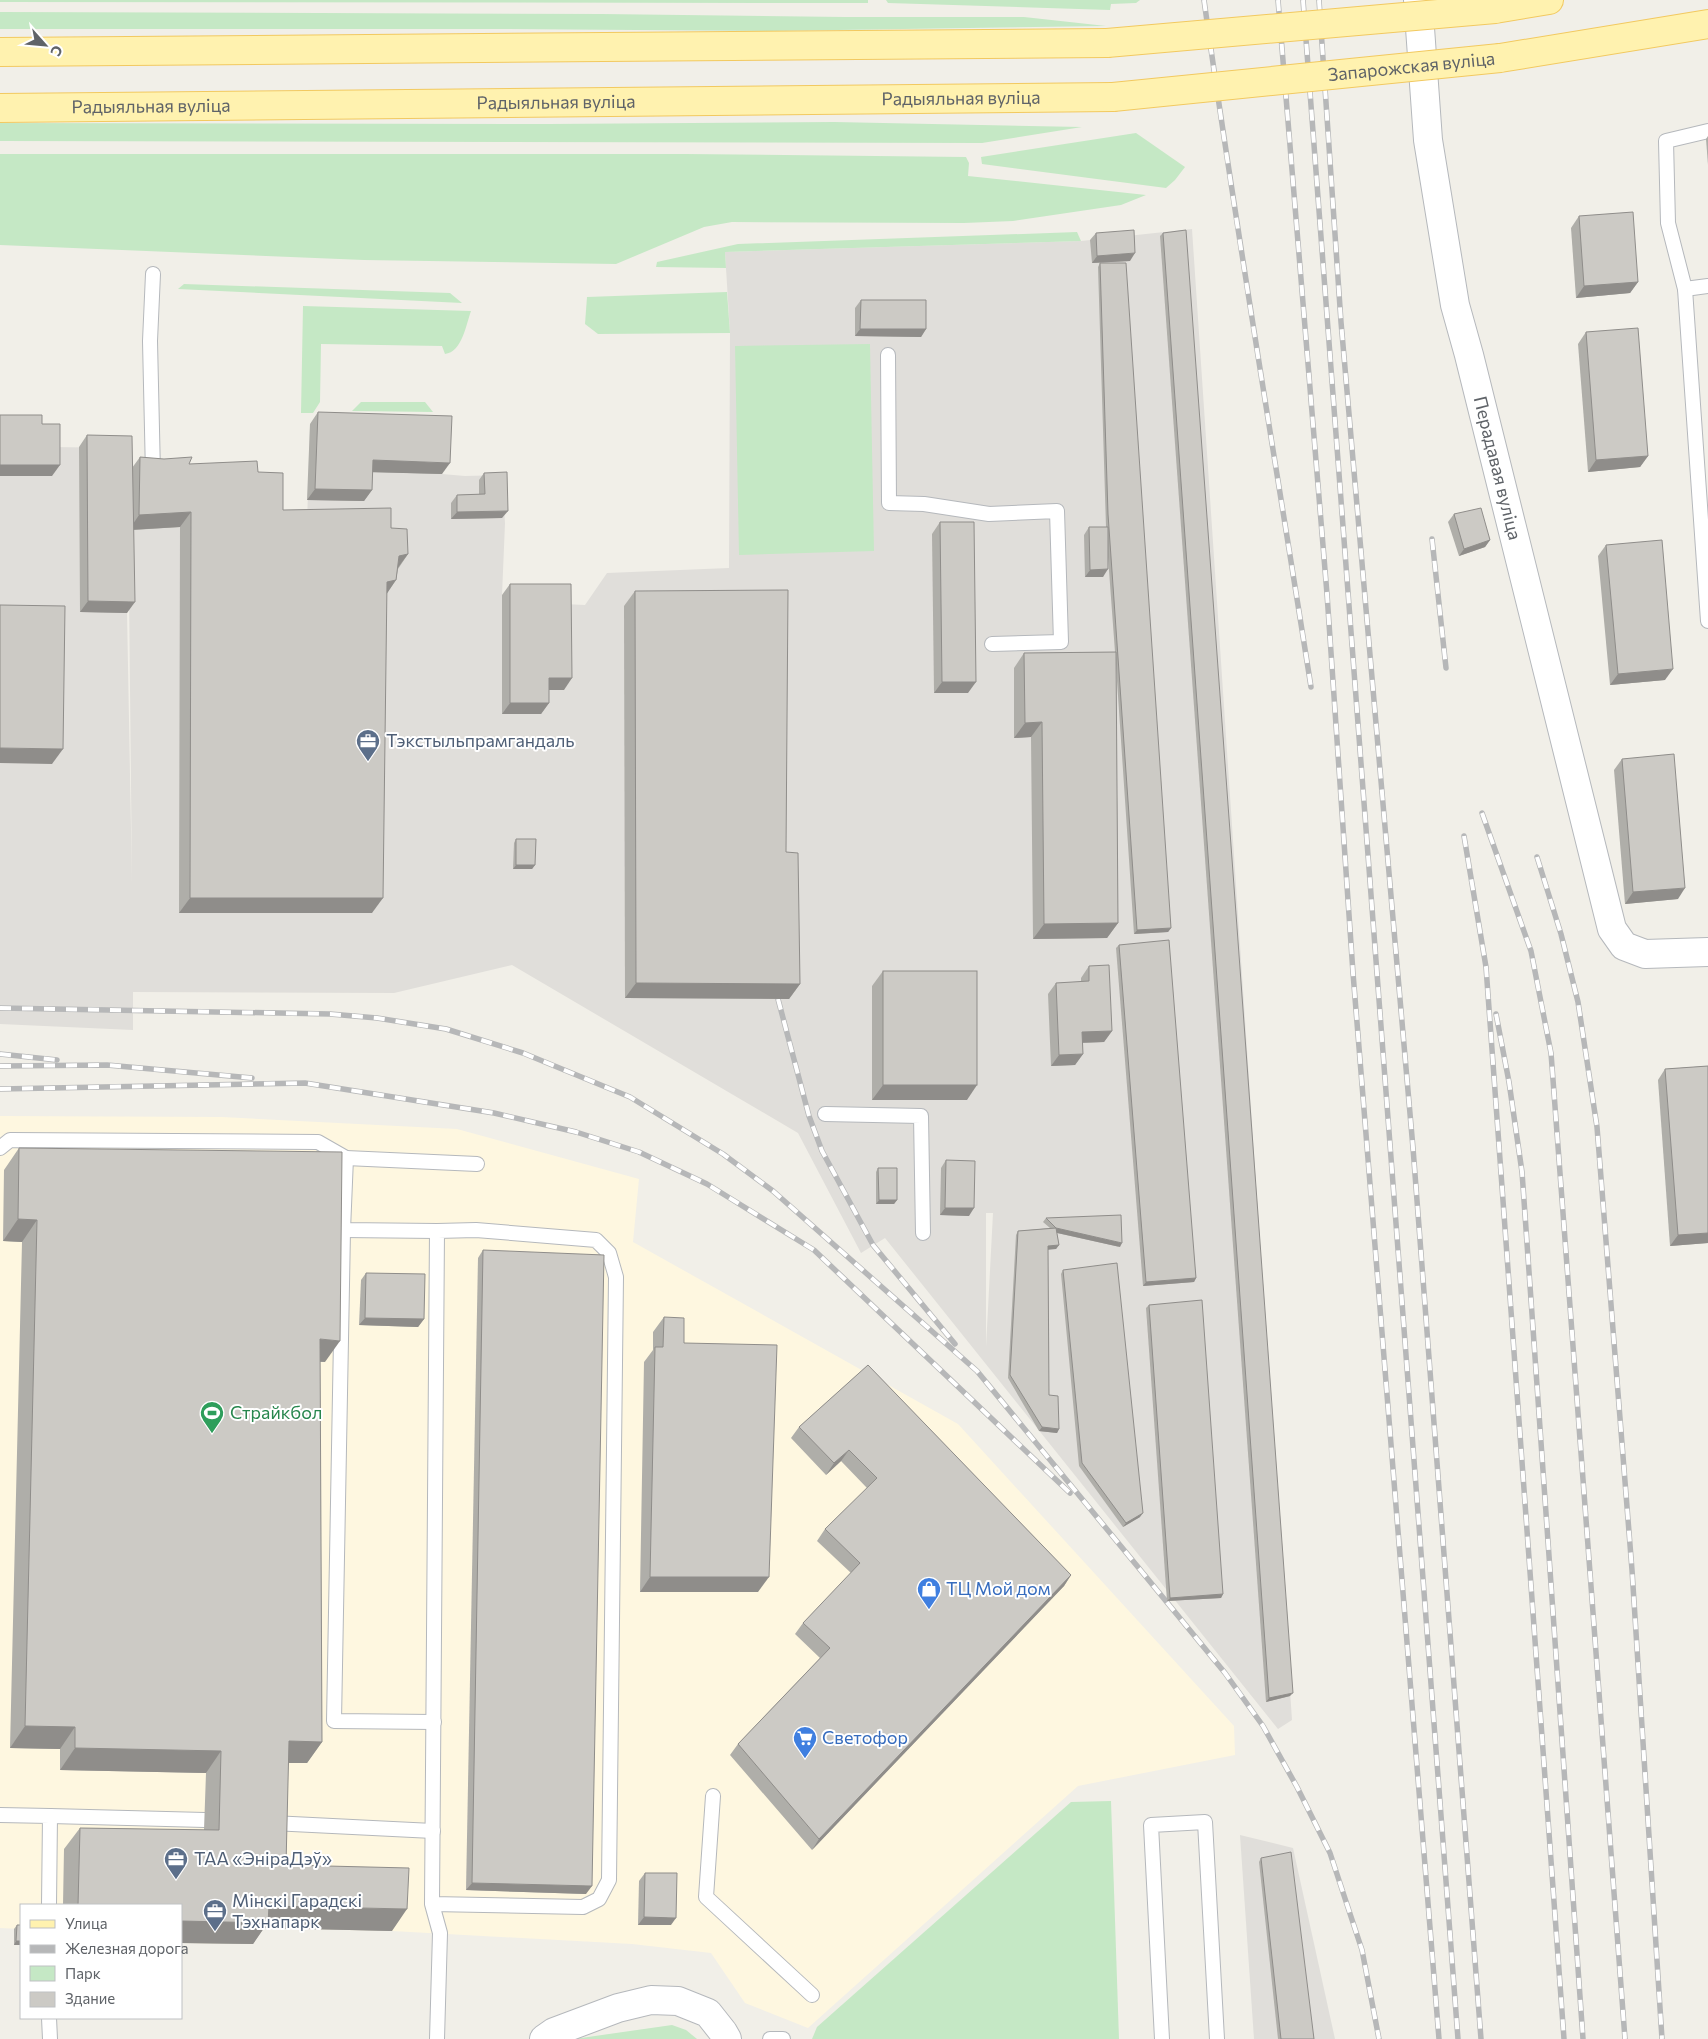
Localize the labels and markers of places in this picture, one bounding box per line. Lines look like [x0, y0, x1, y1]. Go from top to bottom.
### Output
office icon: Тэкстыльпрамгандаль [355, 728, 381, 762]
place label: Тэкстыльпрамгандаль [386, 729, 575, 751]
sports icon: Страйкбол [199, 1400, 225, 1434]
place label: Страйкбол [230, 1401, 322, 1423]
shop icon: ТЦ Мой дом [916, 1576, 942, 1610]
place label: ТЦ Мой дом [946, 1577, 1051, 1599]
supermarket icon: Светофор [792, 1725, 818, 1759]
place label: Светофор [822, 1726, 908, 1748]
office icon: ТАА «ЭніраДэў» [163, 1846, 189, 1880]
place label: ТАА «ЭніраДэў» [194, 1847, 332, 1869]
place label: Мінскі Гарадскі Тэхнапарк [232, 1889, 362, 1932]
office icon: Мінскі Гарадскі Тэхнапарк [202, 1898, 228, 1932]

